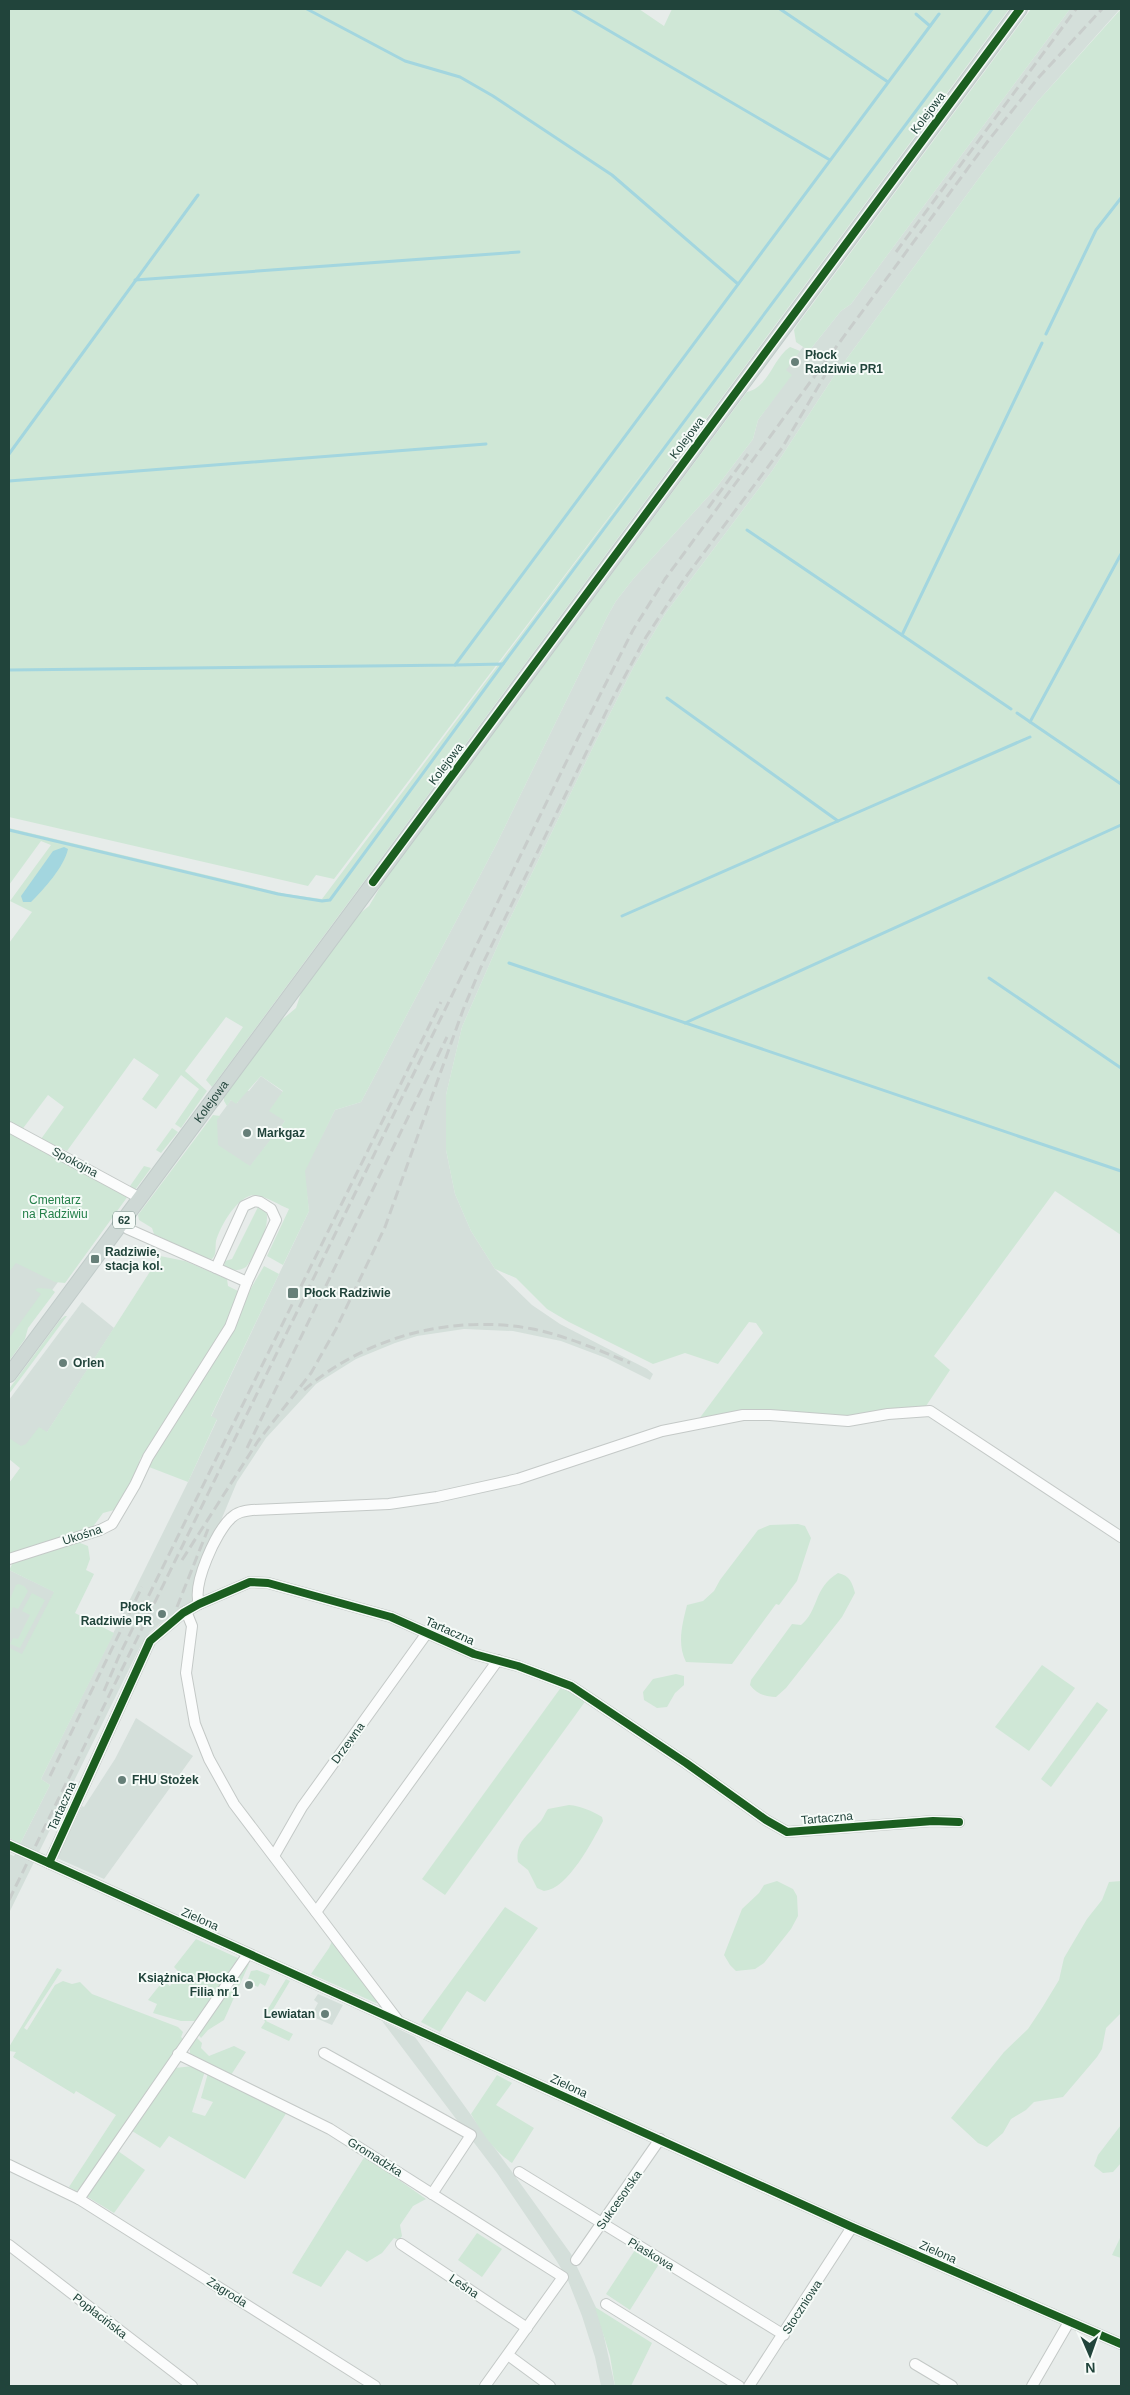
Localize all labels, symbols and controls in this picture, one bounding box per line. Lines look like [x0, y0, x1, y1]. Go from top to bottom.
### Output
street label: Kolejowa [908, 89, 948, 137]
place label: Płock Radziwie PR1 [805, 348, 883, 376]
marker: Płock Radziwie PR1 [789, 356, 801, 368]
street label: Kolejowa [667, 414, 707, 462]
street label: Kolejowa [426, 740, 466, 788]
street label: Kolejowa [191, 1078, 232, 1125]
place label: Markgaz [257, 1126, 305, 1140]
marker: Markgaz [241, 1127, 253, 1139]
street label: Spokojna [50, 1144, 101, 1180]
park label: Cmentarz na Radziwiu [22, 1193, 88, 1221]
road number: 62 [113, 1212, 135, 1228]
place label: Radziwie, stacja kol. [105, 1245, 163, 1273]
marker: Radziwie, stacja kol. [89, 1253, 101, 1265]
marker: Płock Radziwie [286, 1286, 300, 1300]
place label: Płock Radziwie [304, 1286, 391, 1300]
place label: Orlen [73, 1356, 104, 1370]
marker: Orlen [57, 1357, 69, 1369]
street label: Ukośna [60, 1522, 104, 1548]
place label: Płock Radziwie PR [81, 1600, 152, 1628]
marker: Płock Radziwie PR [156, 1608, 168, 1620]
street label: Tartaczna [423, 1614, 477, 1648]
street label: Drzewna [328, 1719, 368, 1766]
place label: FHU Stożek [132, 1773, 199, 1787]
marker: FHU Stożek [116, 1774, 128, 1786]
street label: Tartaczna [45, 1779, 79, 1833]
street label: Tartaczna [800, 1809, 854, 1827]
street label: Zielona [179, 1905, 221, 1934]
place label: Książnica Płocka. Filia nr 1 [138, 1971, 239, 1999]
marker: Książnica Płocka. Filia nr 1 [243, 1979, 255, 1991]
place label: Lewiatan [264, 2007, 315, 2021]
marker: Lewiatan [319, 2008, 331, 2020]
street label: Zielona [548, 2071, 590, 2101]
street label: Gromadzka [345, 2135, 405, 2180]
street label: Sukcesorska [594, 2168, 645, 2232]
street label: Piaskowa [625, 2235, 677, 2273]
street label: Zielona [917, 2238, 959, 2267]
street label: Leśna [447, 2271, 482, 2301]
street label: Zagroda [204, 2274, 250, 2310]
street label: Stoczniowa [779, 2277, 825, 2337]
street label: Popłacińska [70, 2291, 130, 2342]
north arrow [1065, 2330, 1115, 2380]
text: N [1085, 2360, 1096, 2376]

